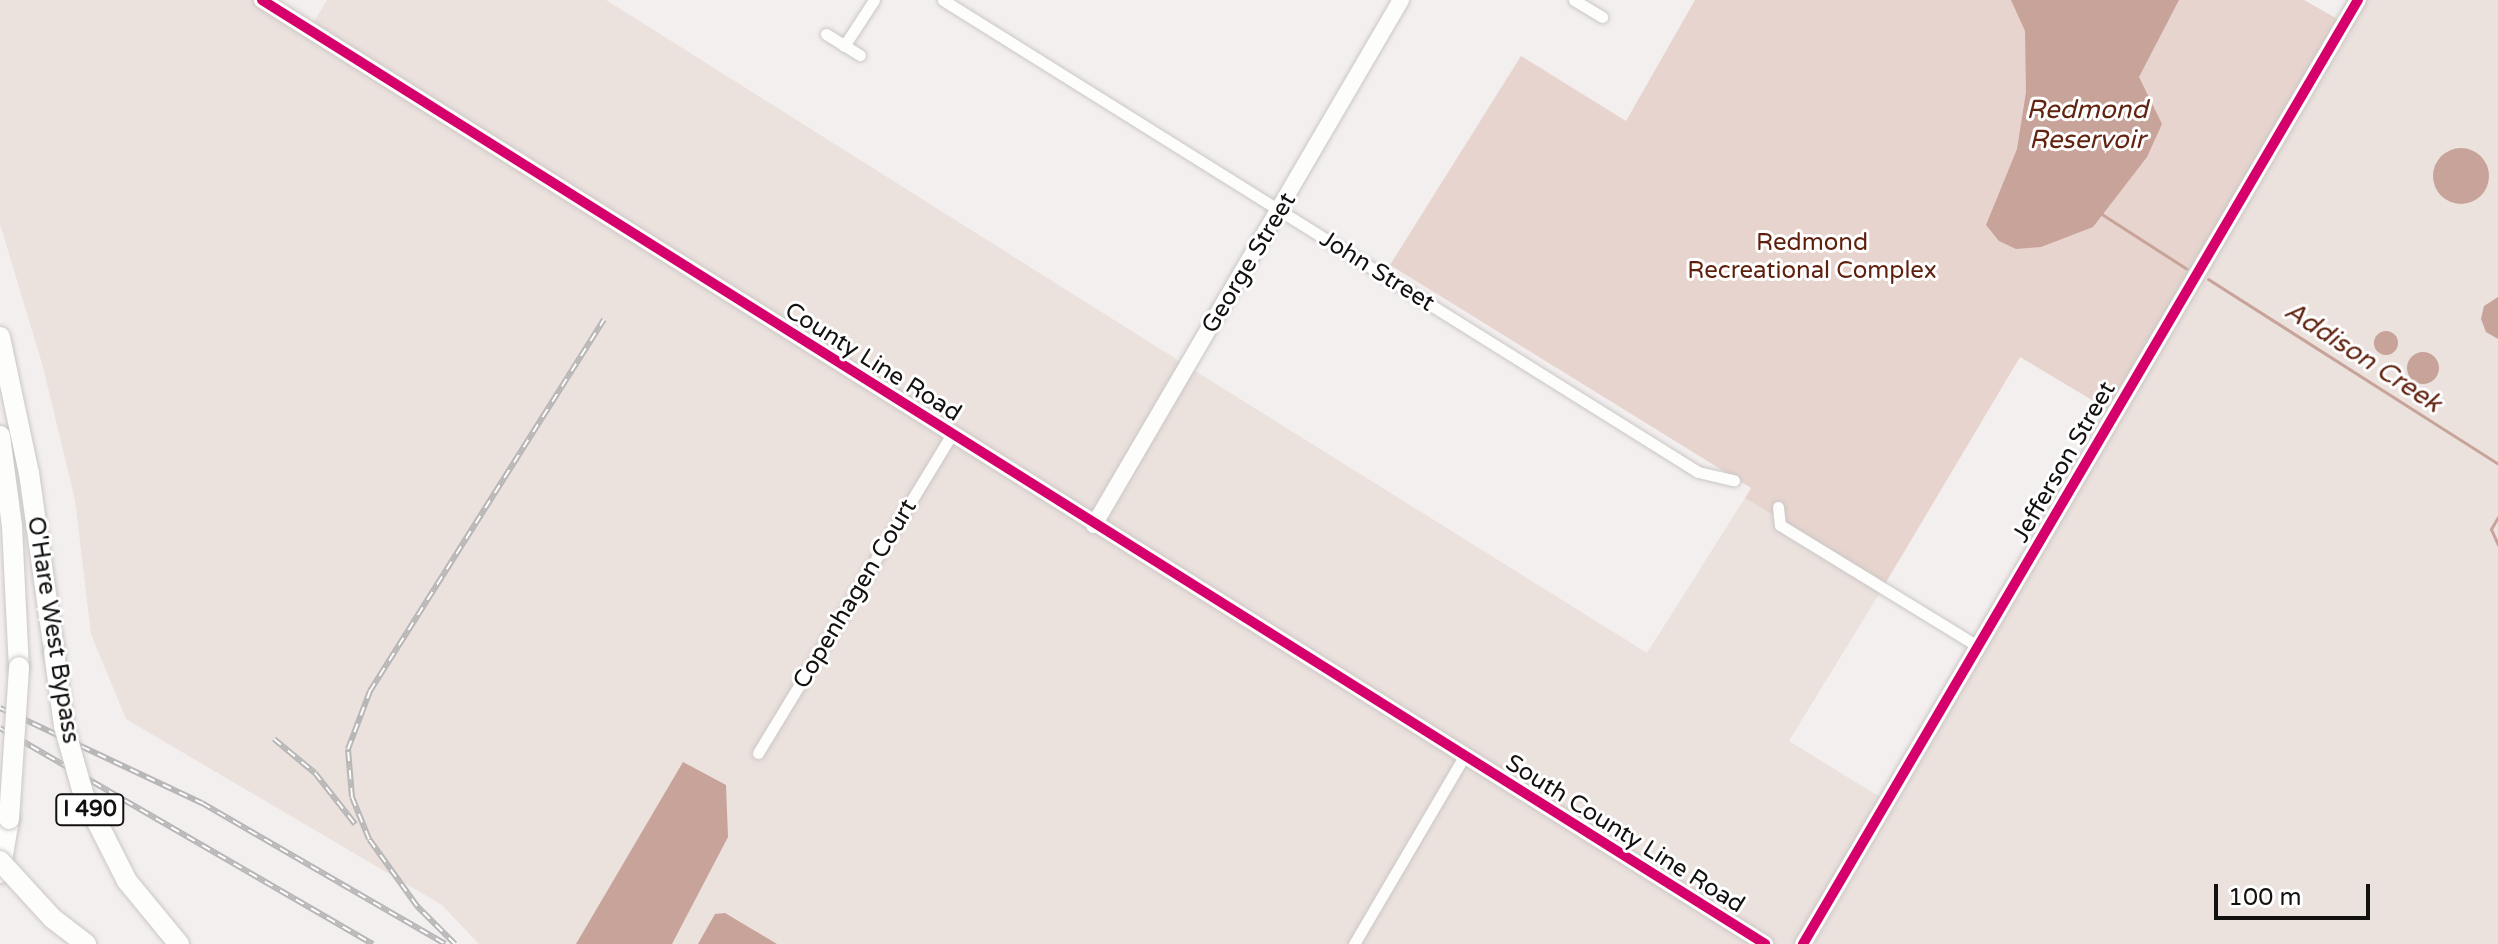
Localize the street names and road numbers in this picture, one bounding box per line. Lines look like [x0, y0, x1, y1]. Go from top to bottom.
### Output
street label: George Street [1196, 188, 1302, 338]
street label: John Street [1314, 224, 1440, 318]
street label: County Line Road [779, 296, 967, 428]
street label: Jefferson Street [2006, 376, 2122, 548]
street label: Copenhagen Court [787, 494, 923, 694]
street label: O'Hare West Bypass [21, 514, 85, 746]
street label: South County Line Road [1500, 749, 1750, 919]
road number: I 490 [54, 792, 126, 828]

